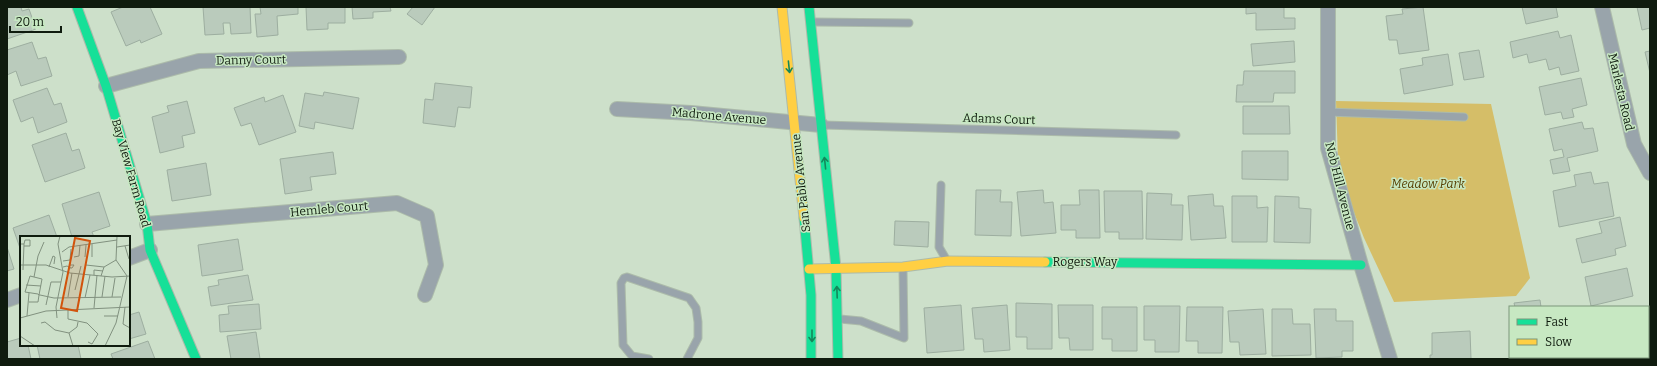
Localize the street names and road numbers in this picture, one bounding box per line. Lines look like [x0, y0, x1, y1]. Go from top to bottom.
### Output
street label: Danny Court [216, 52, 287, 68]
street label: Marlesta Road [1605, 52, 1637, 132]
street label: Madrone Avenue [671, 105, 767, 127]
street label: Adams Court [962, 111, 1036, 127]
street label: Bay View Farm Road [109, 117, 153, 229]
street label: San Pablo Avenue [789, 133, 813, 233]
street label: Nob Hill Avenue [1322, 141, 1358, 231]
street label: Hemleb Court [289, 199, 369, 219]
street label: Rogers Way [1053, 255, 1118, 269]

